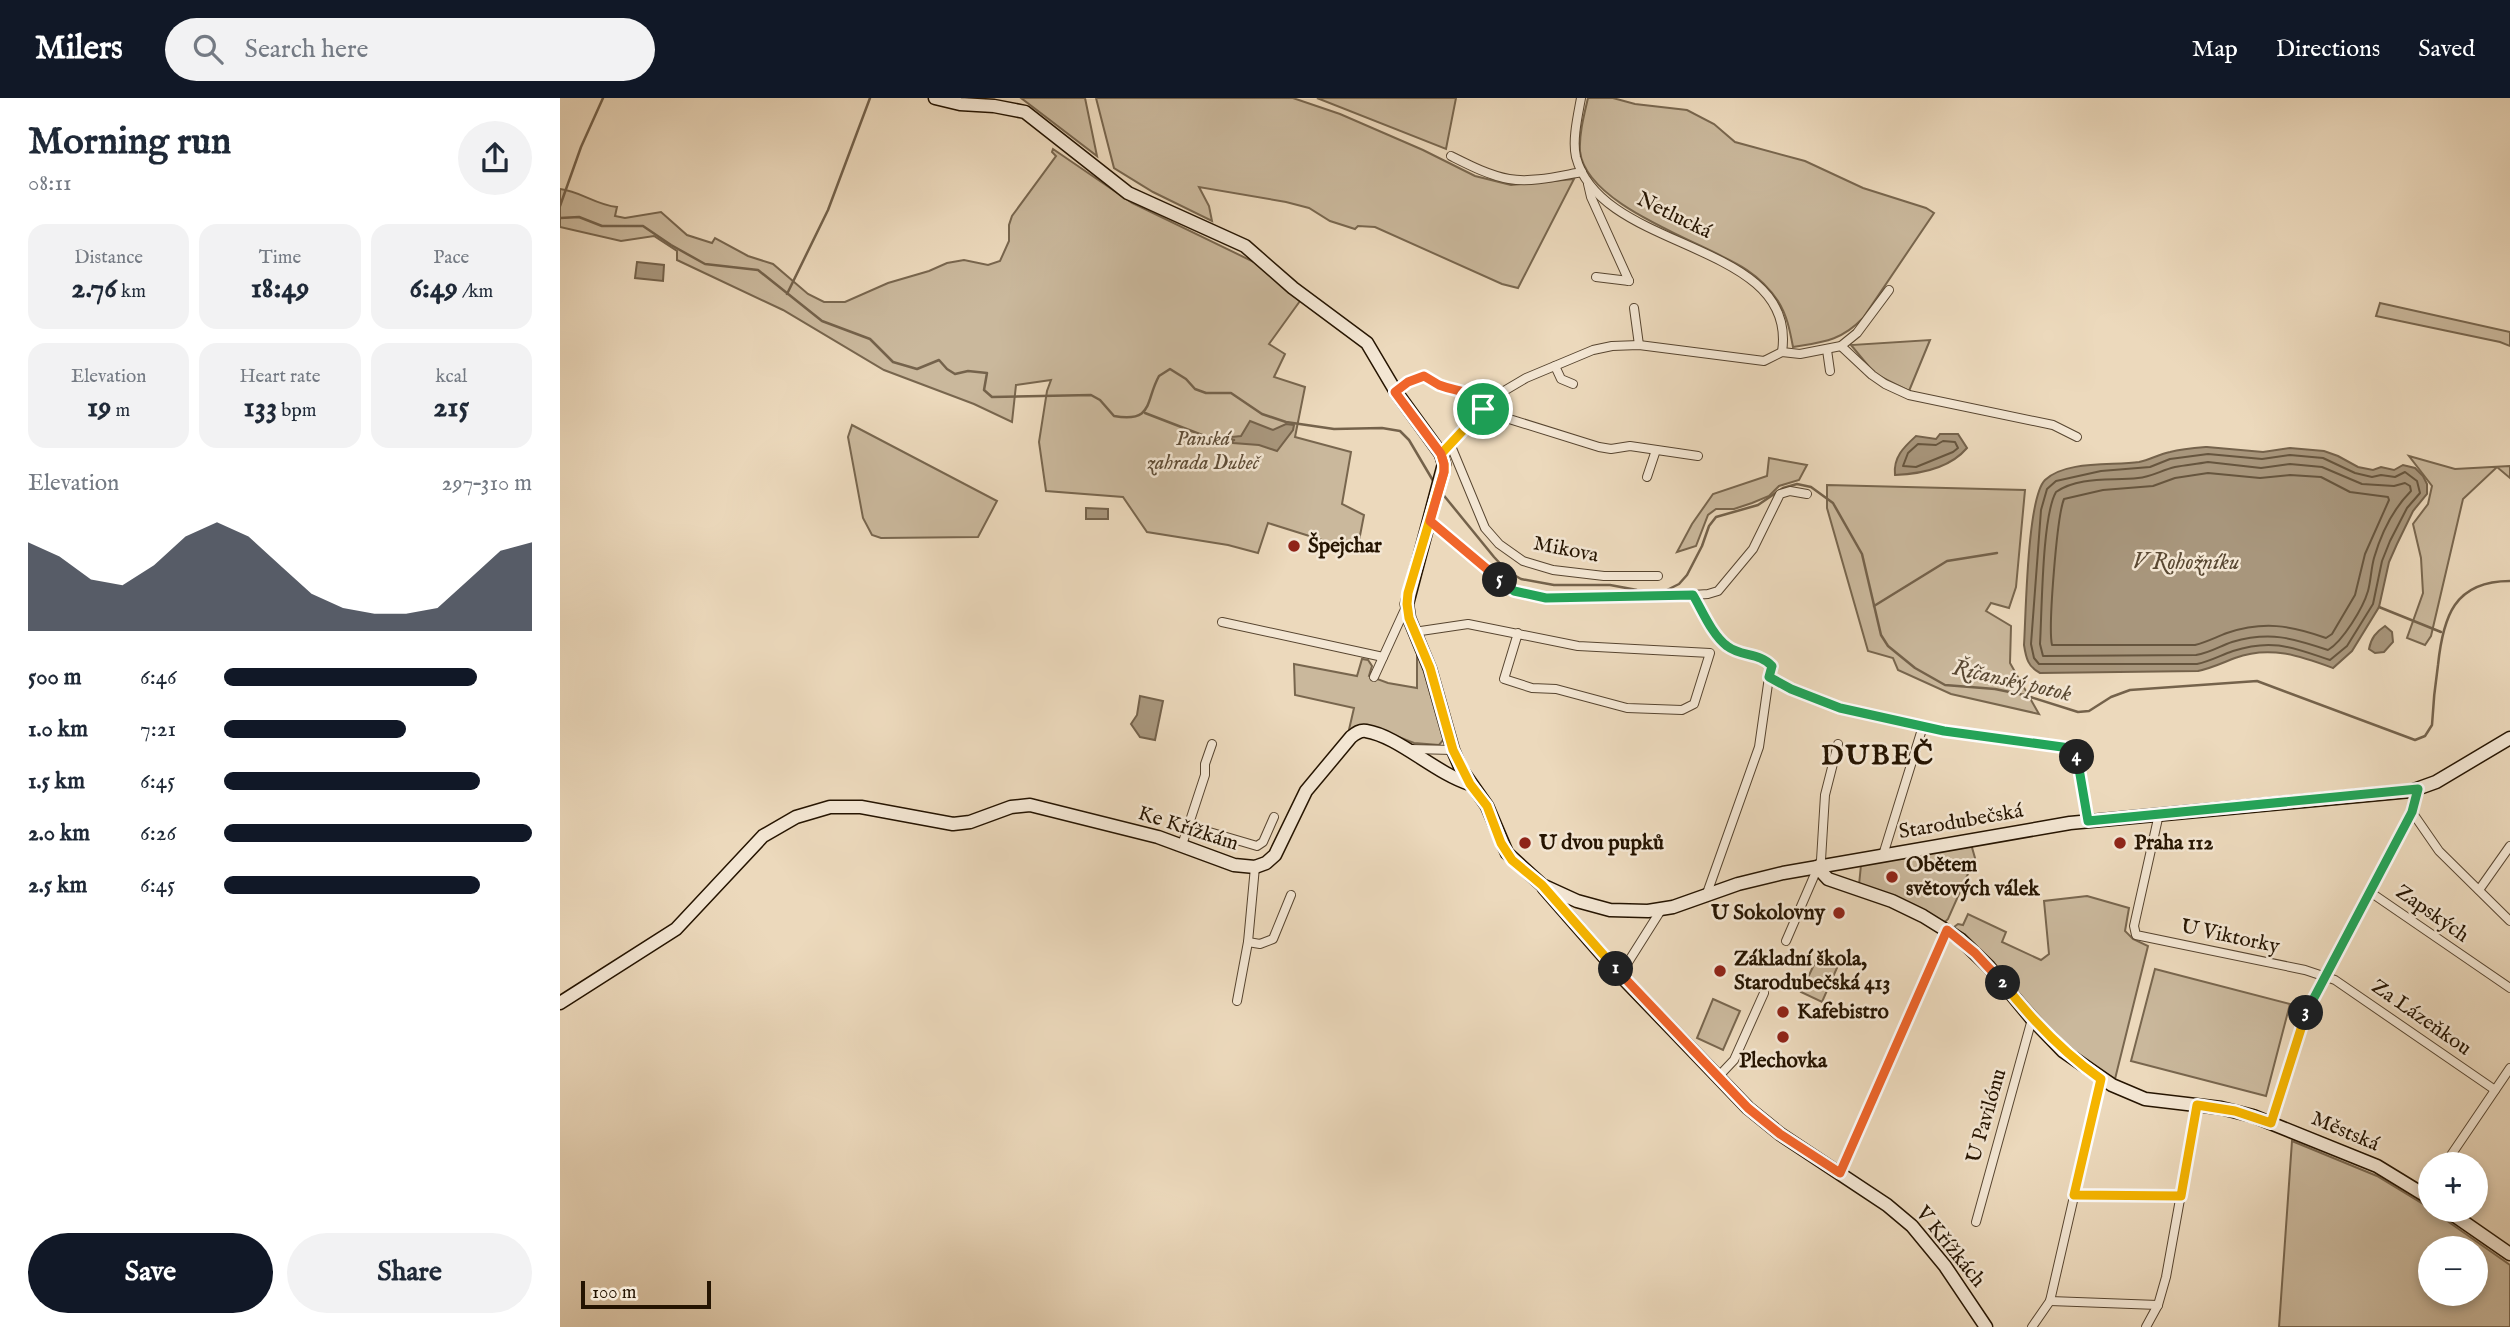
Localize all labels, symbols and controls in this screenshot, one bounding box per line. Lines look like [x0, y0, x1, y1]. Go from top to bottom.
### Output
search box [165, 18, 655, 81]
text: Milers [35, 28, 123, 70]
icon: search [189, 30, 227, 68]
text: Search here [245, 33, 369, 66]
text: Map [2192, 34, 2238, 65]
text: Directions [2276, 34, 2380, 65]
text: Saved [2418, 34, 2475, 65]
text: Morning run [28, 119, 231, 167]
button: share [458, 121, 532, 195]
text: 08:11 [28, 169, 72, 198]
street label: Netlucká [1632, 186, 1717, 246]
text: Distance [74, 246, 143, 270]
text: Time [259, 246, 301, 270]
text: Pace [433, 246, 469, 270]
text: 2.76 [71, 270, 117, 308]
text: 18:49 [251, 270, 309, 308]
text: 6:49 [409, 270, 458, 308]
text: km [117, 280, 146, 304]
text: /km [458, 280, 493, 304]
text: Elevation [71, 365, 146, 389]
text: Heart rate [239, 365, 321, 389]
text: kcal [435, 365, 467, 389]
pin [1453, 379, 1513, 439]
text: 19 [87, 389, 111, 427]
text: 133 [244, 389, 277, 427]
text: 215 [433, 389, 469, 427]
icon: arrive [1464, 390, 1502, 428]
text: m [111, 399, 130, 423]
text: bpm [277, 399, 316, 423]
park label: Panská zahrada Dubeč [1147, 426, 1262, 477]
text: Elevation [28, 469, 119, 498]
text: 297–310 m [442, 469, 532, 498]
street label: Mikova [1531, 530, 1602, 570]
place label: Špejchar [1308, 532, 1382, 560]
marker: Špejchar [1286, 538, 1302, 554]
water label: V Rohožníku [2133, 548, 2239, 577]
pin: 5 [1482, 562, 1518, 598]
text: 5 [1496, 567, 1503, 591]
water label: Říčanský potok [1950, 651, 2075, 709]
text: 500 m [28, 663, 82, 692]
text: 6:46 [140, 663, 177, 692]
text: 1.0 km [28, 715, 88, 744]
text: 7:21 [140, 715, 176, 744]
district label: DUBEČ [1821, 738, 1935, 774]
pin: 4 [2060, 740, 2094, 774]
text: 4 [2072, 744, 2081, 768]
text: 1.5 km [28, 767, 85, 796]
text: 6:45 [140, 767, 175, 796]
street label: Starodubečská [1897, 798, 2026, 846]
street label: Ke Křížkám [1134, 800, 1242, 858]
text: 2.0 km [28, 819, 90, 848]
text: 6:26 [140, 819, 176, 848]
place label: U dvou pupků [1538, 830, 1664, 857]
place label: Praha 112 [2134, 830, 2213, 857]
marker: U dvou pupků [1517, 835, 1533, 851]
marker: Praha 112 [2112, 835, 2128, 851]
place label: Obětem světových válek [1906, 852, 2040, 903]
marker: Obětem světových válek [1884, 869, 1900, 885]
text: 2.5 km [28, 871, 87, 900]
text: 6:45 [140, 871, 175, 900]
street label: Zapských [2390, 879, 2474, 949]
place label: U Sokolovny [1710, 900, 1826, 927]
marker: U Sokolovny [1831, 905, 1847, 921]
street label: U Viktorky [2178, 913, 2283, 961]
place label: Základní škola, Starodubečská 413 [1734, 946, 1890, 997]
pin: 1 [1598, 952, 1634, 986]
text: 1 [1612, 956, 1619, 980]
marker: Základní škola, Starodubečská 413 [1712, 963, 1728, 979]
pin: 2 [1986, 966, 2020, 1001]
text: 2 [1998, 970, 2007, 994]
street label: Za Lázeňkou [2366, 974, 2476, 1062]
pin: 3 [2288, 996, 2324, 1030]
place label: Kafebistro [1797, 999, 1890, 1026]
text: 3 [2302, 1000, 2309, 1024]
marker: Kafebistro [1775, 1004, 1791, 1020]
marker: Plechovka [1775, 1029, 1791, 1045]
place label: Plechovka [1739, 1048, 1828, 1075]
street label: U Pavilónu [1961, 1066, 2013, 1166]
street label: Městská [2307, 1106, 2384, 1159]
map controls [2418, 1152, 2488, 1306]
button: + [2418, 1152, 2488, 1222]
street label: V Křížkách [1908, 1200, 1991, 1293]
button: Save [28, 1233, 273, 1313]
button: Share [287, 1233, 532, 1313]
button: − [2418, 1236, 2488, 1306]
scale bar [581, 1278, 710, 1310]
text: 100 m [592, 1281, 636, 1305]

